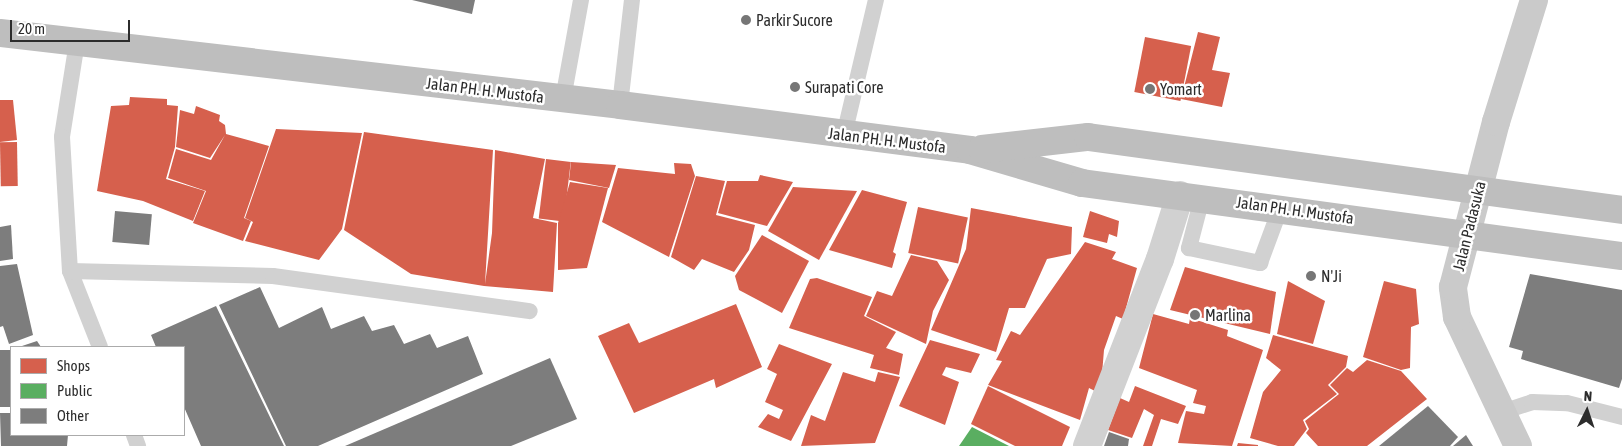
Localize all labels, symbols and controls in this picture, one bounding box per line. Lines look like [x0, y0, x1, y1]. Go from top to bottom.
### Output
scale bar [12, 10, 132, 42]
place label: Parkir Sucore [756, 10, 833, 30]
marker: Parkir Sucore [740, 14, 752, 26]
text: 20 m [18, 20, 45, 37]
street label: Jalan PH. H. Mustofa [425, 73, 545, 107]
place label: Surapati Core [805, 77, 883, 97]
place label: Yomart [1160, 79, 1202, 99]
marker: Surapati Core [789, 81, 801, 93]
marker: Yomart [1144, 83, 1156, 95]
street label: Jalan PH. H. Mustofa [827, 123, 947, 157]
street label: Jalan Padasuka [1449, 179, 1489, 273]
street label: Jalan PH. H. Mustofa [1235, 192, 1355, 228]
place label: N'Ji [1321, 266, 1342, 286]
marker: N'Ji [1305, 270, 1317, 282]
place label: Marlina [1205, 305, 1251, 325]
marker: Marlina [1189, 309, 1201, 321]
legend [10, 346, 185, 436]
text: Shops [57, 357, 90, 374]
text: Public [57, 382, 92, 399]
north arrow [1562, 386, 1612, 436]
text: N [1583, 388, 1593, 404]
text: Other [57, 407, 89, 424]

